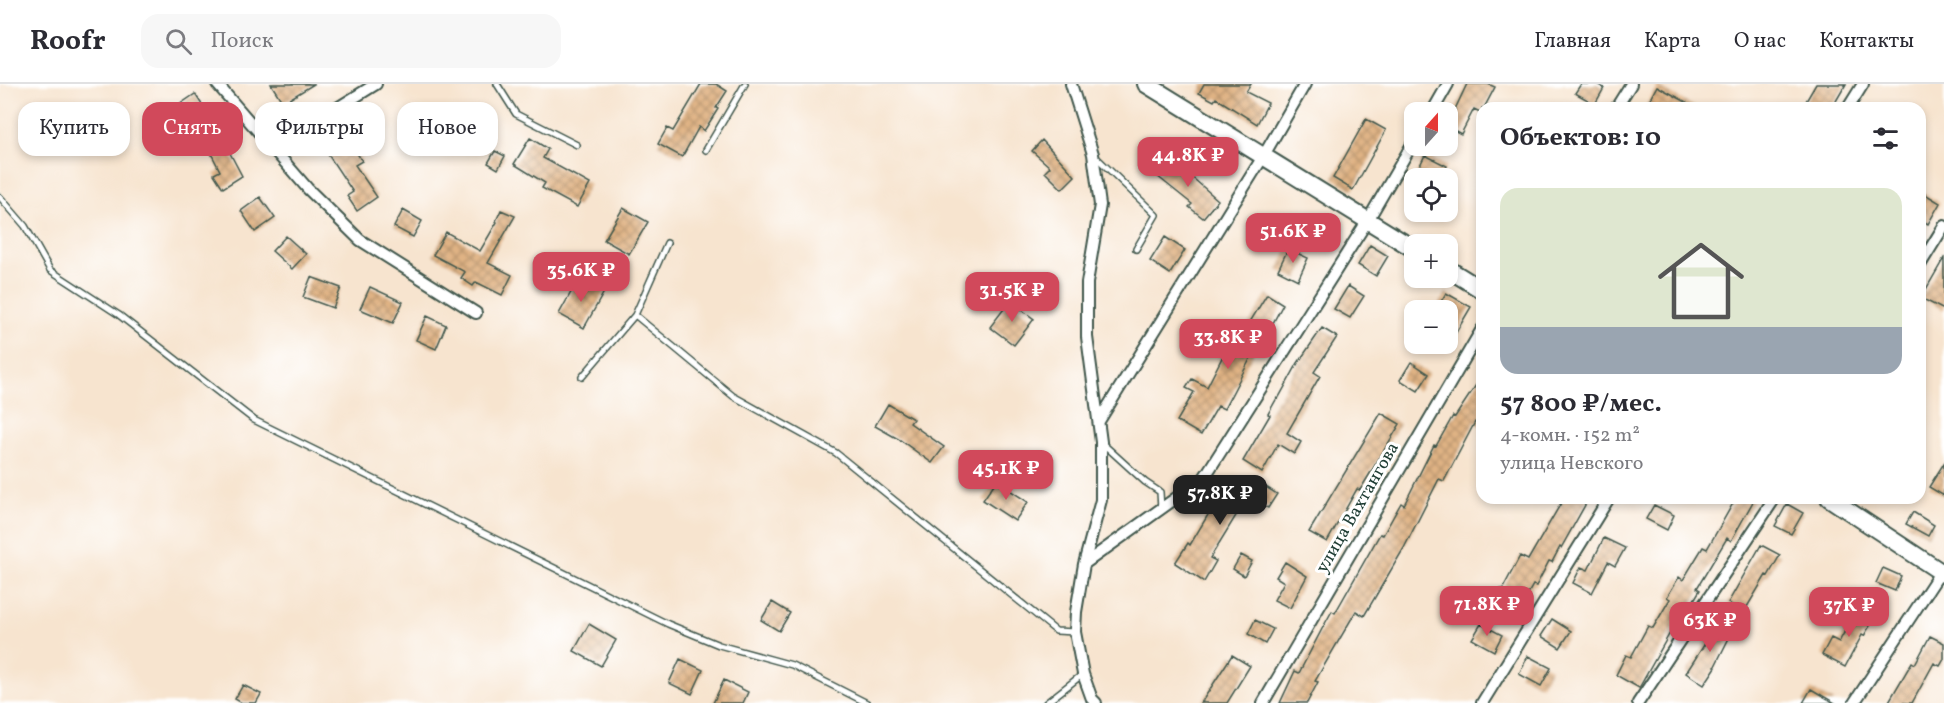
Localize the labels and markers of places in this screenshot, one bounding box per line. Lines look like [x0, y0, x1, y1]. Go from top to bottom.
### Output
pin: 44.8K ₽ [1133, 137, 1243, 188]
pin: 51.6K ₽ [1238, 213, 1348, 264]
pin: 35.6K ₽ [526, 252, 636, 303]
pin: 31.5K ₽ [957, 272, 1067, 323]
pin: 33.8K ₽ [1173, 319, 1283, 370]
pin: 45.1K ₽ [951, 450, 1061, 501]
pin: 57.8K ₽ [1165, 475, 1275, 526]
pin: 71.8K ₽ [1432, 586, 1542, 637]
pin: 37K ₽ [1807, 587, 1891, 638]
pin: 63K ₽ [1668, 602, 1752, 653]

